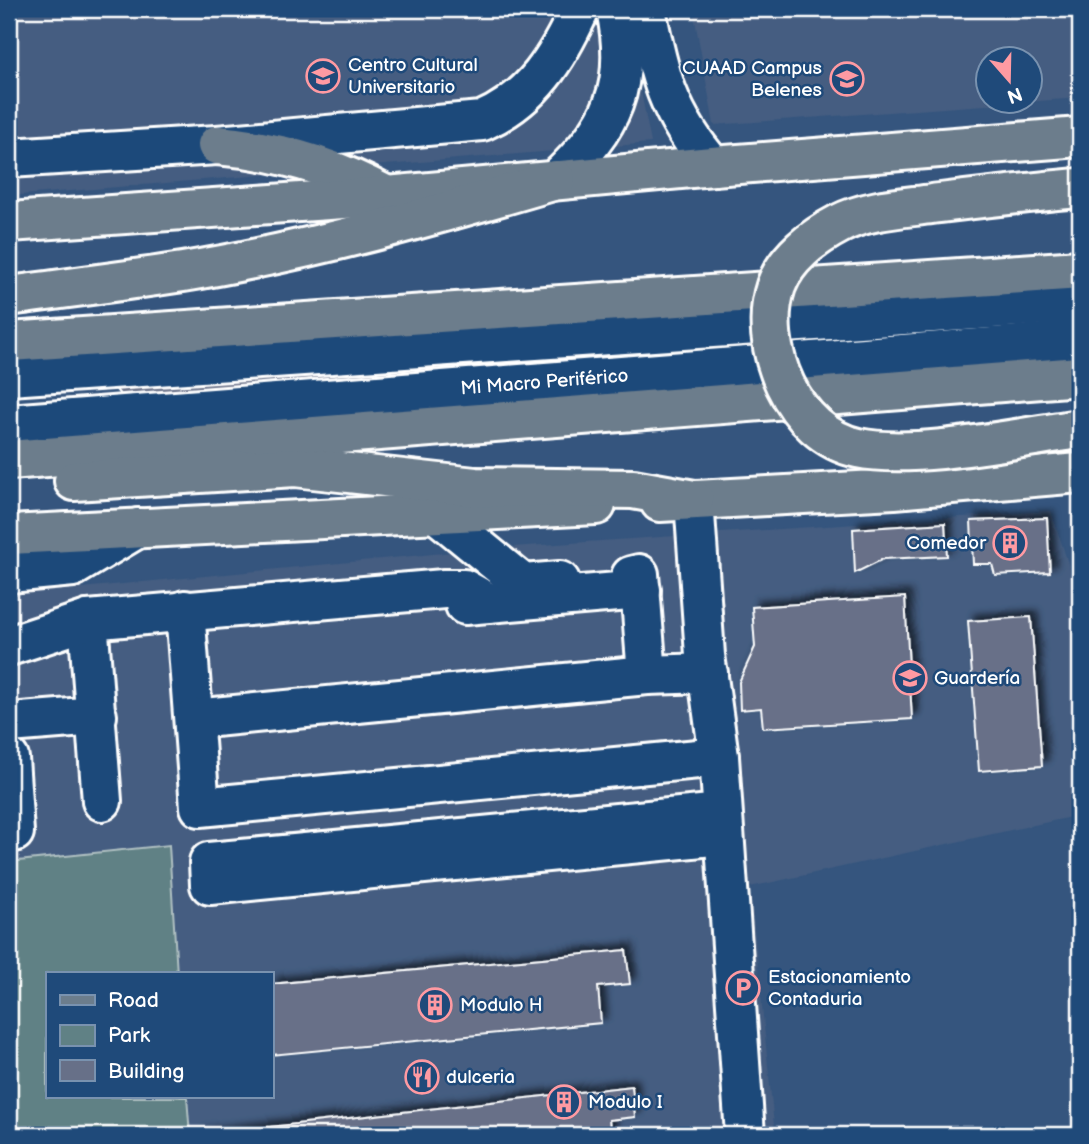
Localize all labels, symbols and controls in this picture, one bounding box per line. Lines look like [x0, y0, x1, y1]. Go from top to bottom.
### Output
north arrow [974, 46, 1044, 116]
place label: Centro Cultural Universitario [348, 54, 478, 99]
school or university icon: Centro Cultural Universitario [304, 57, 342, 95]
place label: CUAAD Campus Belenes [682, 57, 822, 102]
school or university icon: CUAAD Campus Belenes [828, 60, 866, 98]
text: N [1004, 81, 1025, 108]
street label: Mi Macro Periférico [460, 364, 629, 400]
building icon: Comedor [991, 524, 1029, 562]
place label: Comedor [906, 532, 987, 555]
school or university icon: Guardería [891, 659, 929, 697]
place label: Guardería [934, 667, 1020, 690]
place label: Estacionamiento Contaduria [768, 966, 911, 1011]
parking icon: Estacionamiento Contaduria [724, 969, 762, 1007]
legend [46, 972, 273, 1098]
building icon: Modulo H [416, 986, 454, 1024]
text: Road [108, 988, 159, 1013]
place label: Modulo H [460, 994, 543, 1017]
text: Park [108, 1023, 151, 1048]
restaurant icon: dulceria [403, 1058, 441, 1096]
text: Building [108, 1059, 184, 1084]
place label: dulceria [446, 1066, 515, 1089]
building icon: Modulo I [545, 1083, 583, 1121]
place label: Modulo I [588, 1091, 663, 1114]

